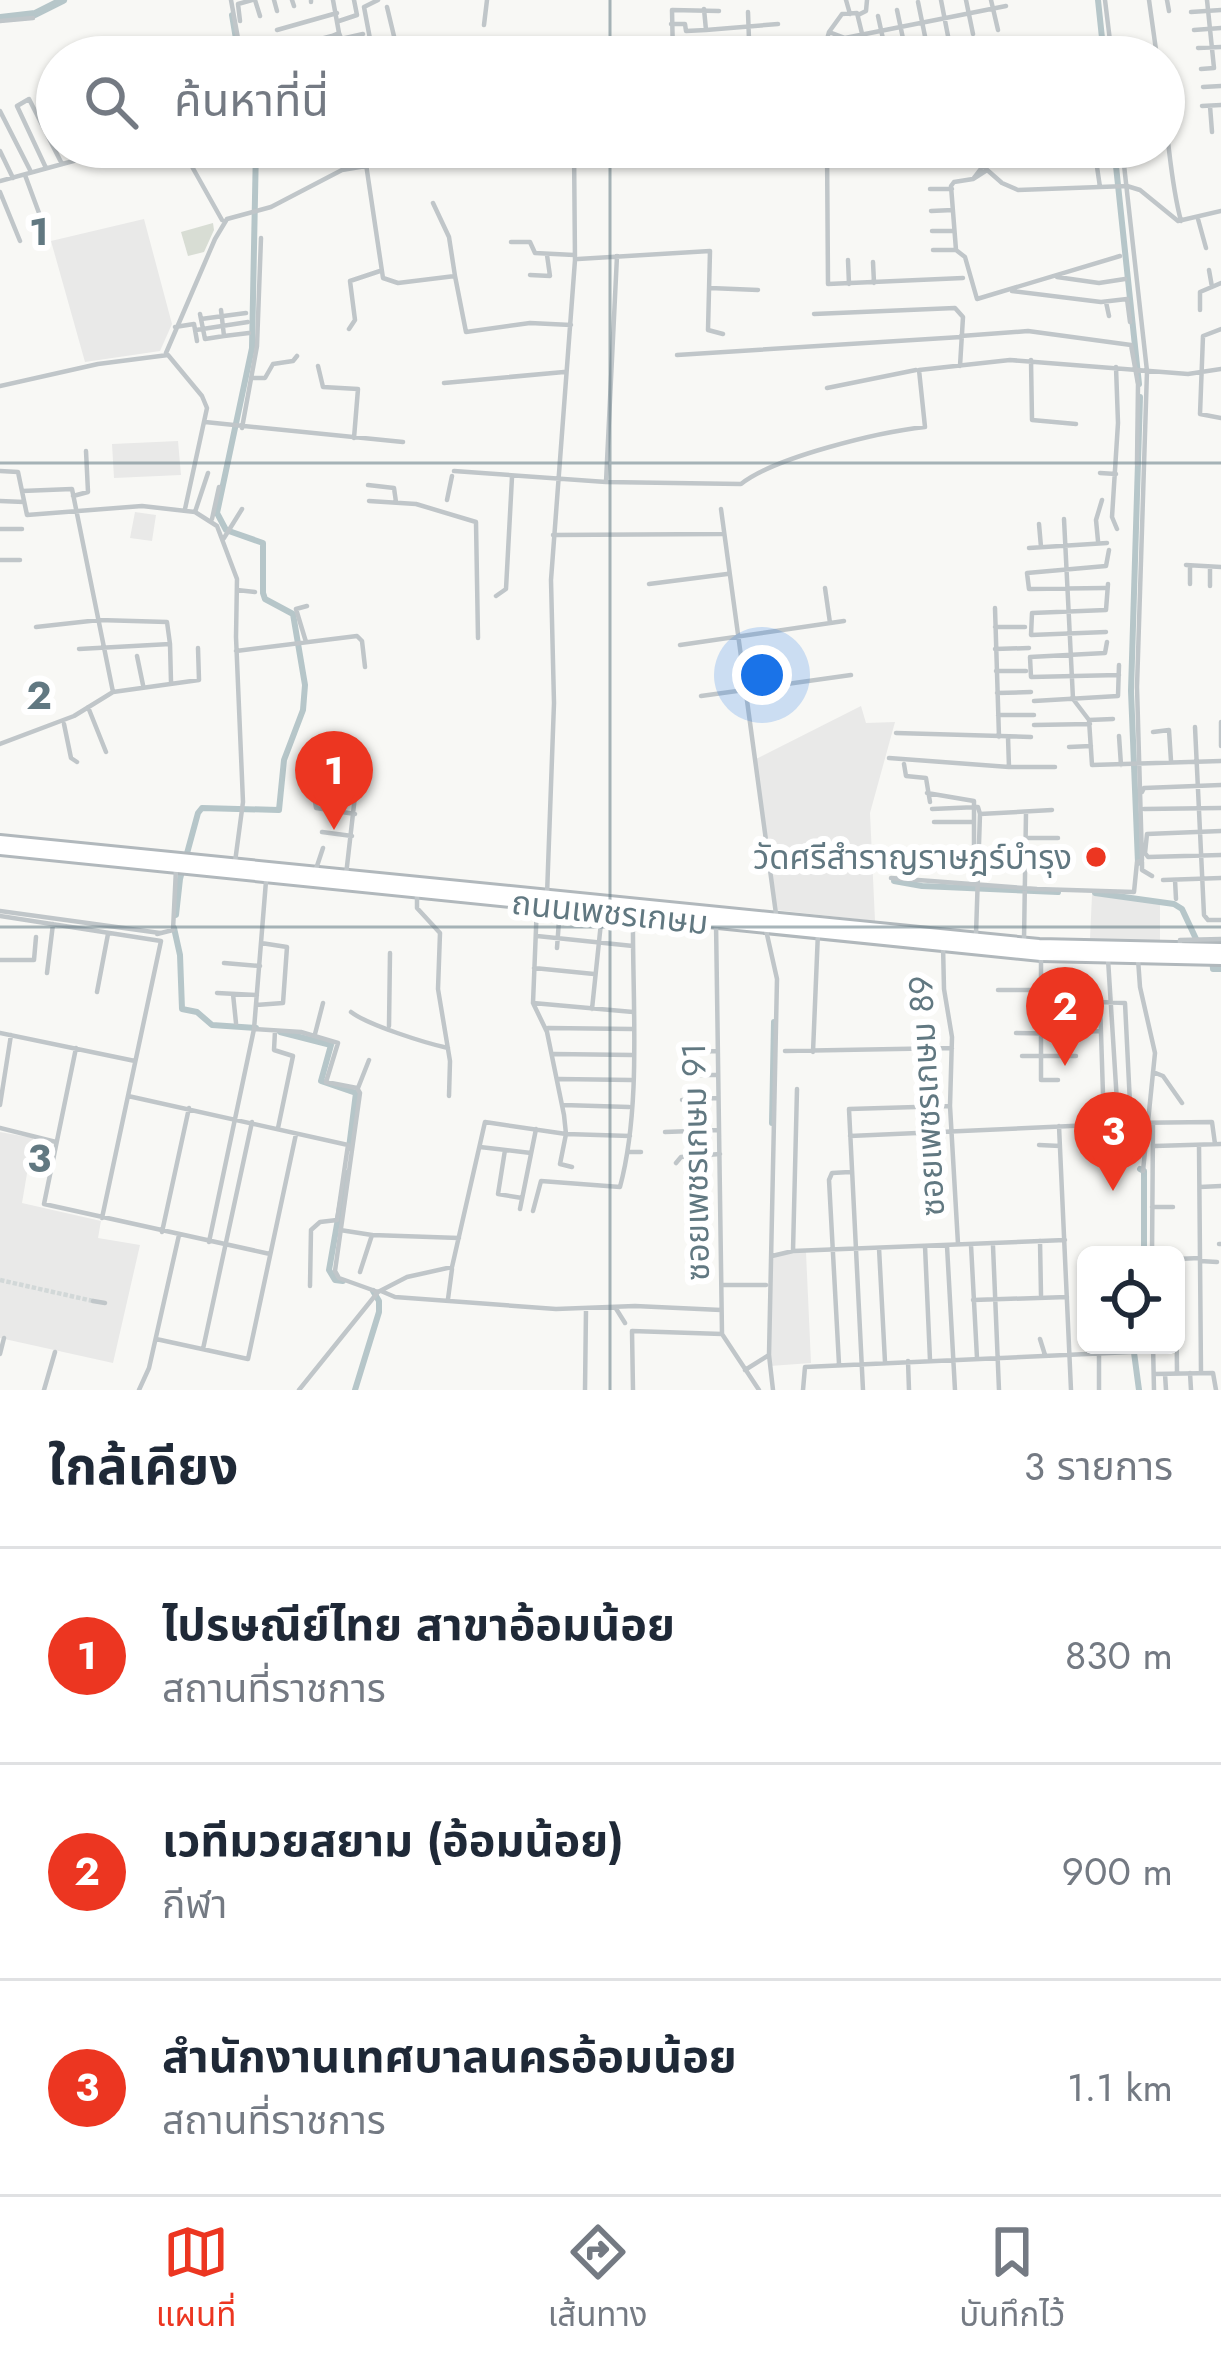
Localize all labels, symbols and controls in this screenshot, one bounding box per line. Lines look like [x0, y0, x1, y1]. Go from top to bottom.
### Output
search box [36, 36, 1185, 168]
text: ค้นหาที่นี่ [174, 68, 329, 133]
icon: search [78, 69, 144, 135]
text: 1 [29, 203, 49, 260]
your location [732, 645, 792, 705]
text: 2 [26, 667, 52, 724]
pin: 1 [295, 731, 373, 830]
place label: วัดศรีสําราญราษฎร์บํารุง [753, 834, 1072, 881]
marker: วัดศรีสําราญราษฎร์บํารุง [1083, 844, 1109, 870]
street label: ถนนเพชรเกษม [509, 879, 711, 946]
pin: 2 [1026, 967, 1104, 1066]
street label: ซอยเพชรเกษม 89 [897, 974, 956, 1218]
street label: ซอยเพชรเกษม 91 [670, 1043, 721, 1281]
pin: 3 [1074, 1092, 1152, 1191]
text: 3 [27, 1130, 51, 1187]
map controls [1077, 1246, 1185, 1354]
button: locate [1077, 1246, 1185, 1354]
text: ใกล้เคียง [48, 1429, 238, 1503]
text: 3 รายการ [1024, 1438, 1173, 1495]
text: ไปรษณีย์ไทย สาขาอ้อมน้อย [162, 1592, 675, 1657]
text: 1 [77, 1627, 97, 1684]
text: 830 m [1065, 1627, 1173, 1684]
text: สถานที่ราชการ [162, 1660, 386, 1717]
text: เวทีมวยสยาม (อ้อมน้อย) [162, 1808, 624, 1873]
text: 2 [74, 1843, 100, 1900]
text: 900 m [1062, 1843, 1173, 1900]
text: กีฬา [162, 1876, 227, 1933]
text: สำนักงานเทศบาลนครอ้อมน้อย [162, 2024, 737, 2089]
text: 3 [75, 2059, 99, 2116]
text: 1.1 km [1067, 2059, 1173, 2116]
text: สถานที่ราชการ [162, 2092, 386, 2149]
tab: แผนที่ [156, 2219, 236, 2341]
tab: เส้นทาง [548, 2219, 648, 2341]
tab: บันทึกไว้ [959, 2219, 1065, 2341]

